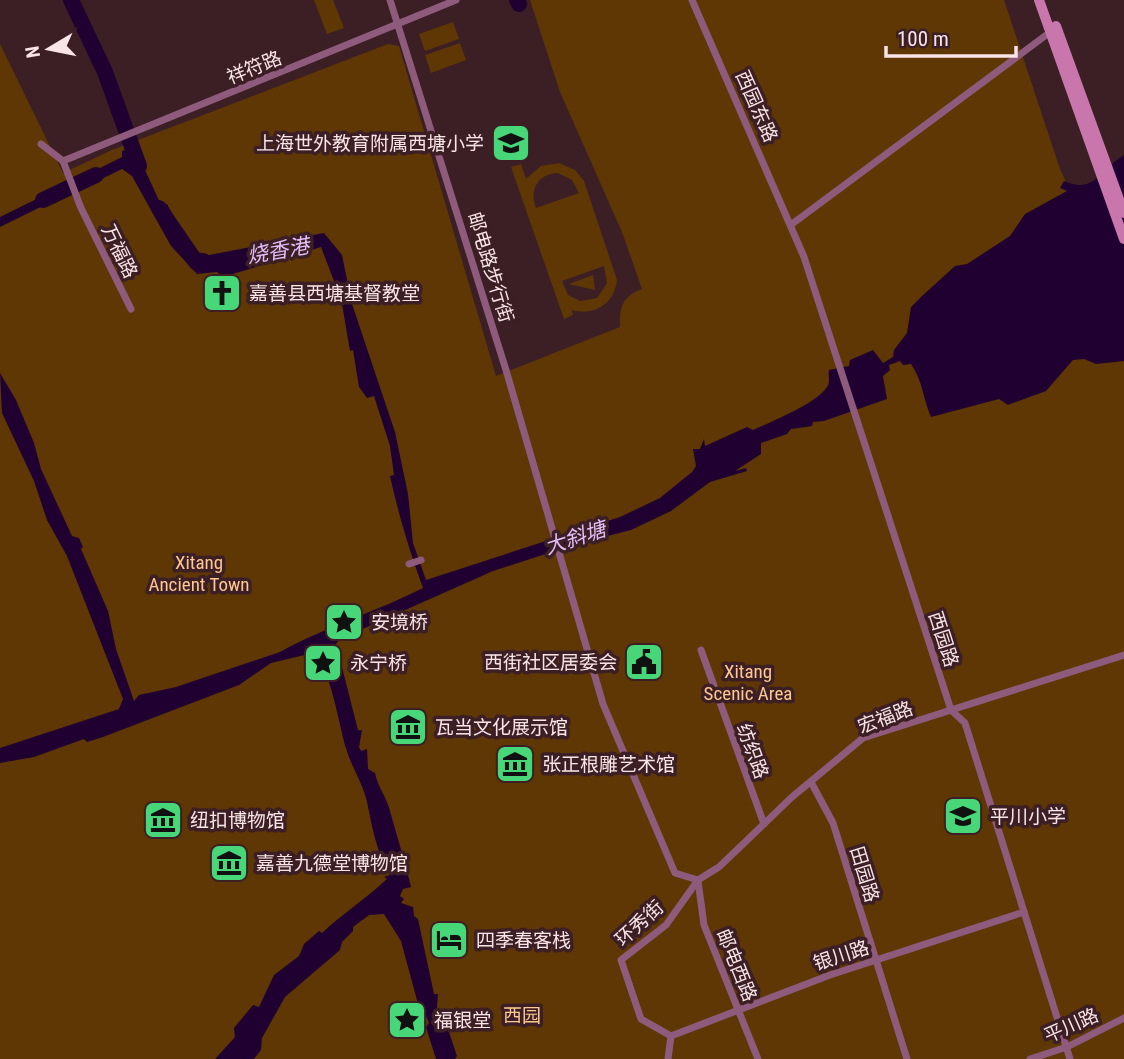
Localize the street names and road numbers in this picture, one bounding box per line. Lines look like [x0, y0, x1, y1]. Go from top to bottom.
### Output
street label: 祥符路 [223, 46, 285, 89]
street label: 西园东路 [731, 67, 783, 146]
street label: 邮电路步行街 [463, 209, 518, 325]
street label: 万福路 [97, 221, 142, 282]
street label: 西园路 [924, 608, 963, 670]
street label: 宏福路 [854, 697, 916, 738]
street label: 纺织路 [732, 720, 773, 782]
street label: 田园路 [845, 844, 884, 905]
street label: 环秀街 [610, 896, 668, 951]
street label: 邮电西路 [712, 926, 761, 1005]
street label: 银川路 [810, 936, 872, 975]
street label: 平川路 [1040, 1003, 1102, 1048]

